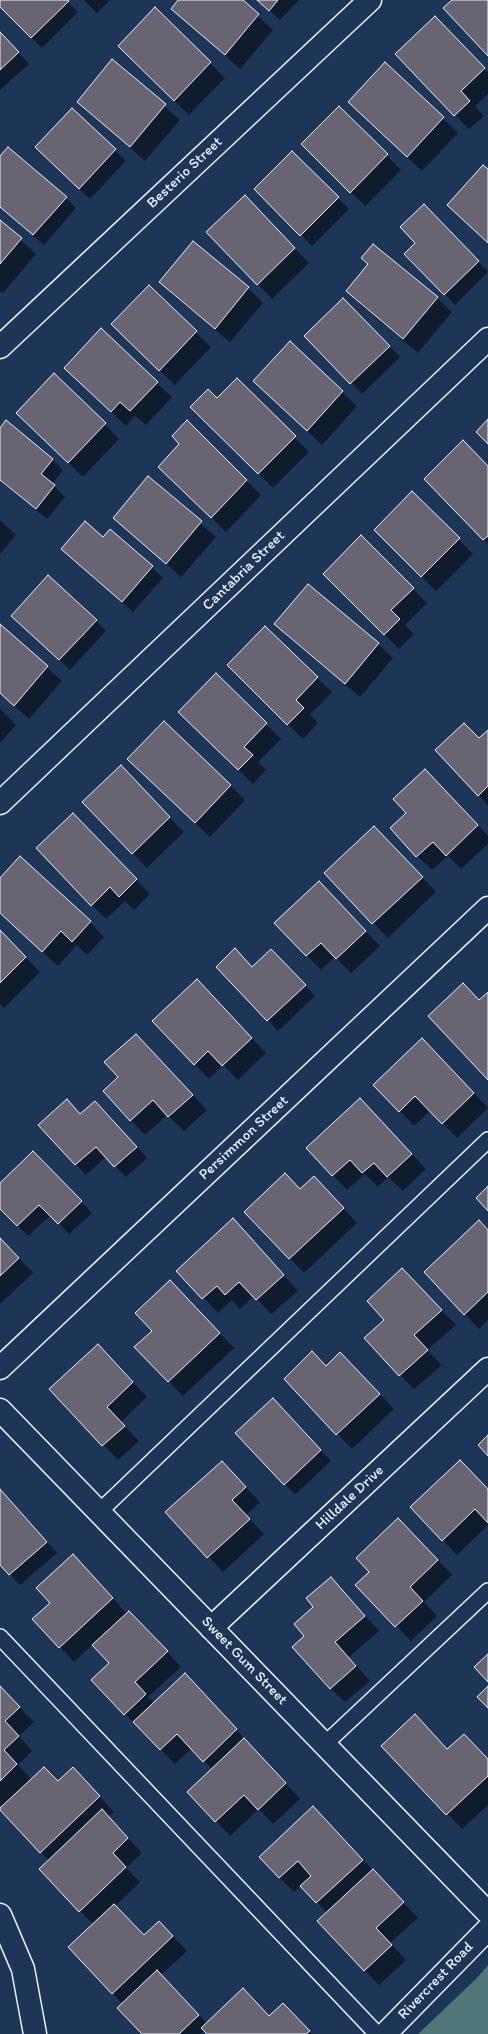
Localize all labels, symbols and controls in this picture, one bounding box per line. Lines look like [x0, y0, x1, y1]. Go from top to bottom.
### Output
street label: Besterio Street [143, 133, 227, 213]
street label: Cantabria Street [199, 527, 289, 615]
street label: Persimmon Street [196, 1092, 292, 1184]
street label: Hilldale Drive [312, 1462, 388, 1534]
street label: Sweet Gum Street [197, 1613, 291, 1709]
street label: Rivercrest Road [394, 1938, 478, 2024]

